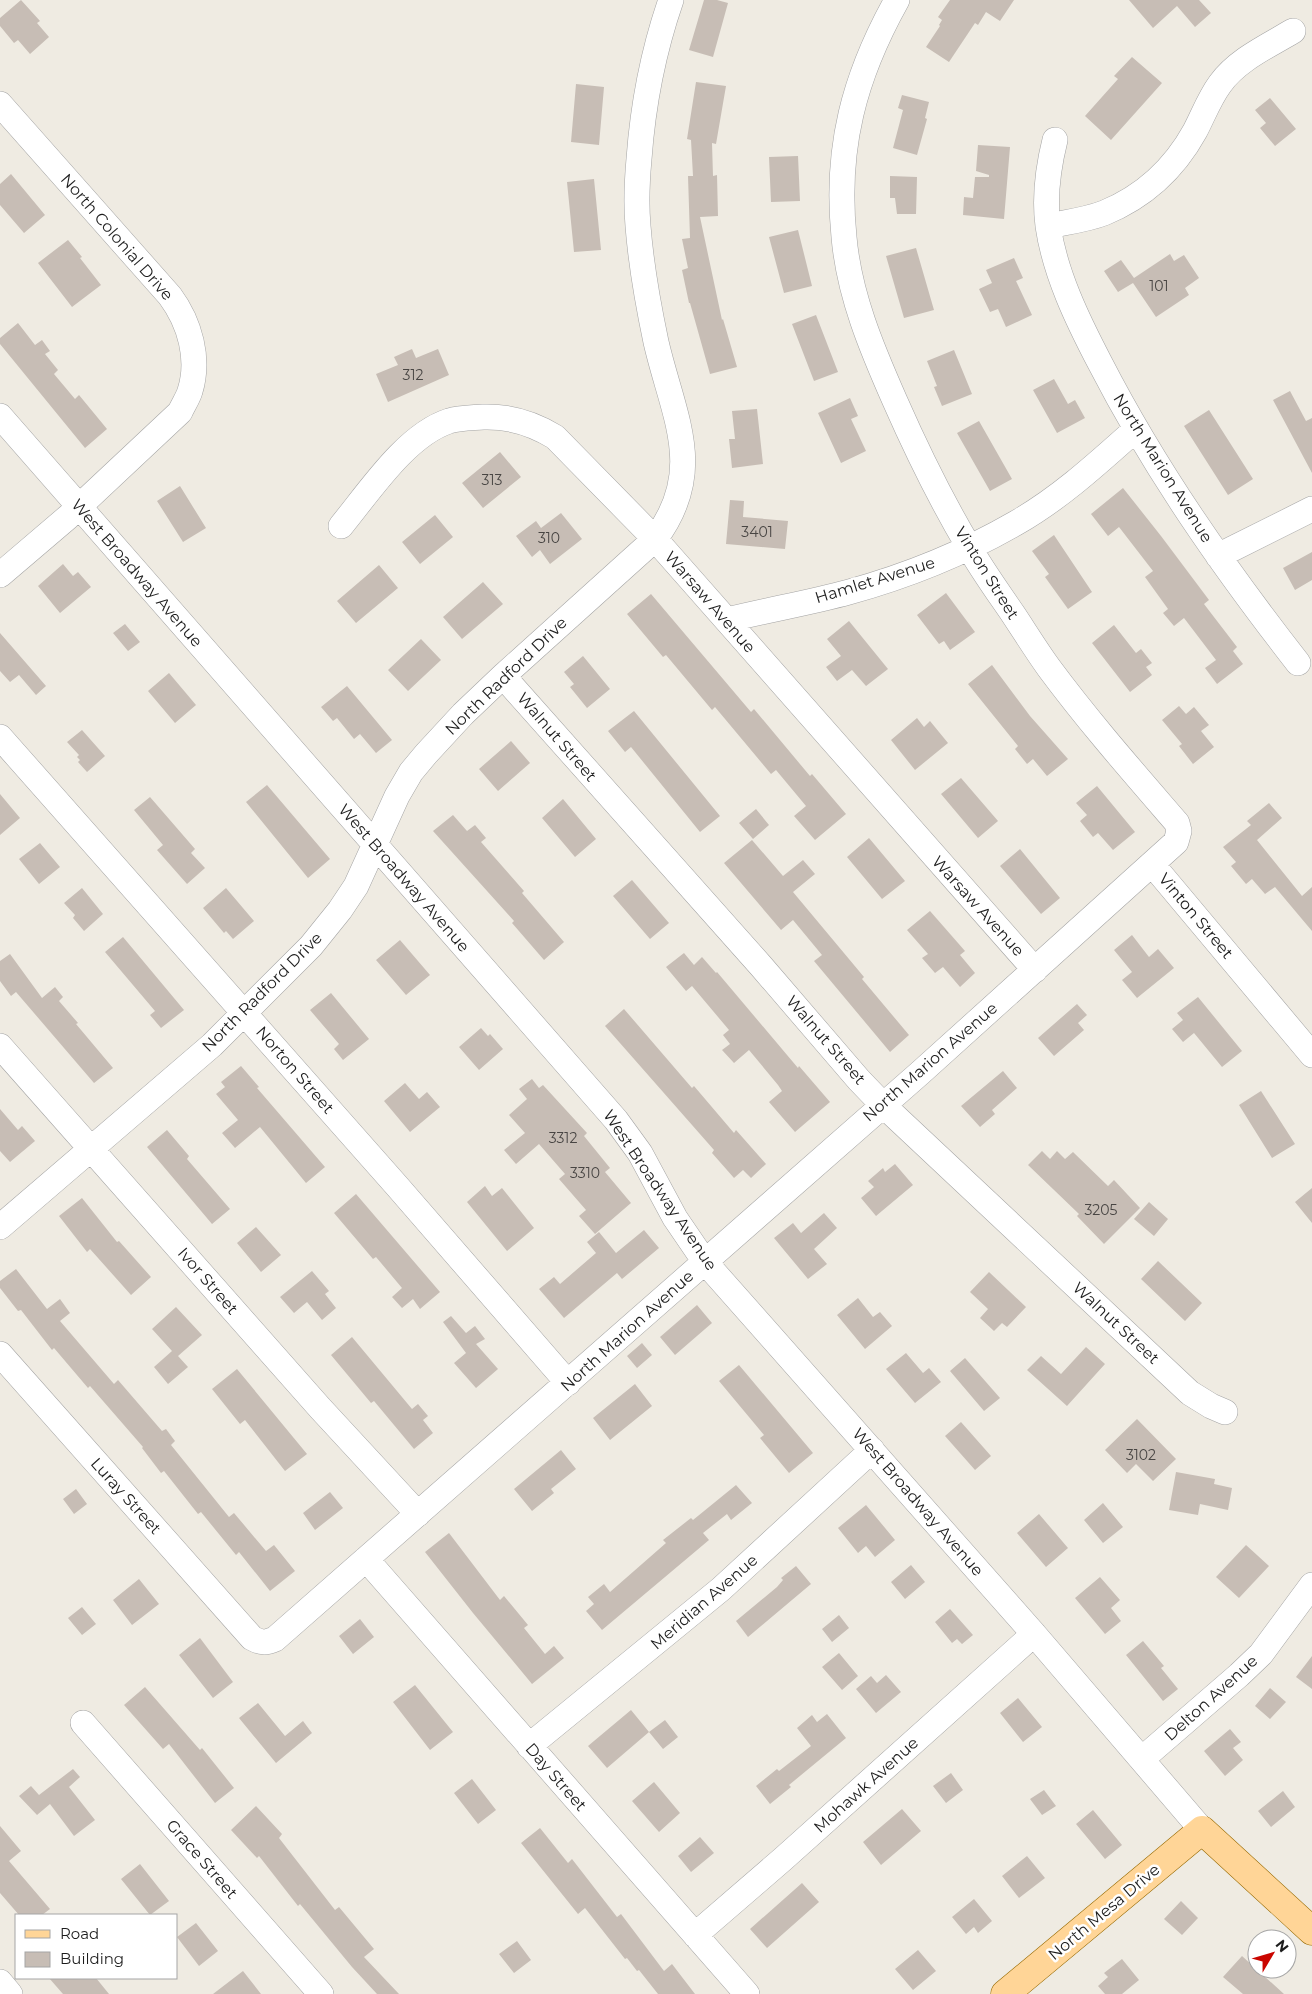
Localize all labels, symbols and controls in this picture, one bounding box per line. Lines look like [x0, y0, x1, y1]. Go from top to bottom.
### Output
street label: North Colonial Drive [57, 170, 177, 304]
house number: 101 [1149, 277, 1169, 295]
house number: 312 [403, 366, 423, 384]
street label: North Marion Avenue [1109, 390, 1217, 546]
house number: 313 [482, 471, 503, 489]
street label: West Broadway Avenue [68, 495, 206, 651]
house number: 3401 [741, 523, 773, 541]
street label: Vinton Street [951, 523, 1023, 623]
house number: 310 [538, 529, 560, 547]
street label: Warsaw Avenue [661, 547, 759, 657]
street label: Hamlet Avenue [813, 553, 937, 607]
street label: North Radford Drive [441, 613, 571, 739]
street label: Walnut Street [513, 689, 601, 786]
street label: West Broadway Avenue [335, 800, 473, 956]
street label: Warsaw Avenue [928, 852, 1028, 960]
street label: Vinton Street [1155, 869, 1238, 963]
street label: North Radford Drive [198, 928, 326, 1056]
street label: Walnut Street [782, 992, 870, 1089]
street label: North Marion Avenue [859, 998, 1001, 1126]
street label: Norton Street [252, 1023, 338, 1118]
street label: West Broadway Avenue [599, 1106, 721, 1274]
house number: 3312 [549, 1129, 577, 1147]
house number: 3310 [570, 1164, 600, 1182]
house number: 3205 [1085, 1201, 1118, 1219]
street label: Ivor Street [174, 1244, 242, 1319]
street label: North Marion Avenue [557, 1266, 697, 1396]
street label: Walnut Street [1069, 1278, 1164, 1368]
street label: West Broadway Avenue [849, 1424, 987, 1580]
house number: 3102 [1126, 1446, 1156, 1464]
street label: Luray Street [87, 1454, 166, 1538]
street label: Meridian Avenue [647, 1550, 761, 1654]
street label: Delton Avenue [1161, 1651, 1261, 1745]
street label: Mohawk Avenue [810, 1733, 922, 1837]
street label: Day Street [521, 1739, 591, 1815]
street label: Grace Street [162, 1816, 242, 1903]
street label: North Mesa Drive [1044, 1860, 1164, 1964]
legend [15, 1914, 178, 1979]
text: Road [60, 1924, 99, 1943]
north arrow [1247, 1929, 1297, 1979]
text: N [1272, 1936, 1293, 1956]
text: Building [60, 1949, 124, 1968]

